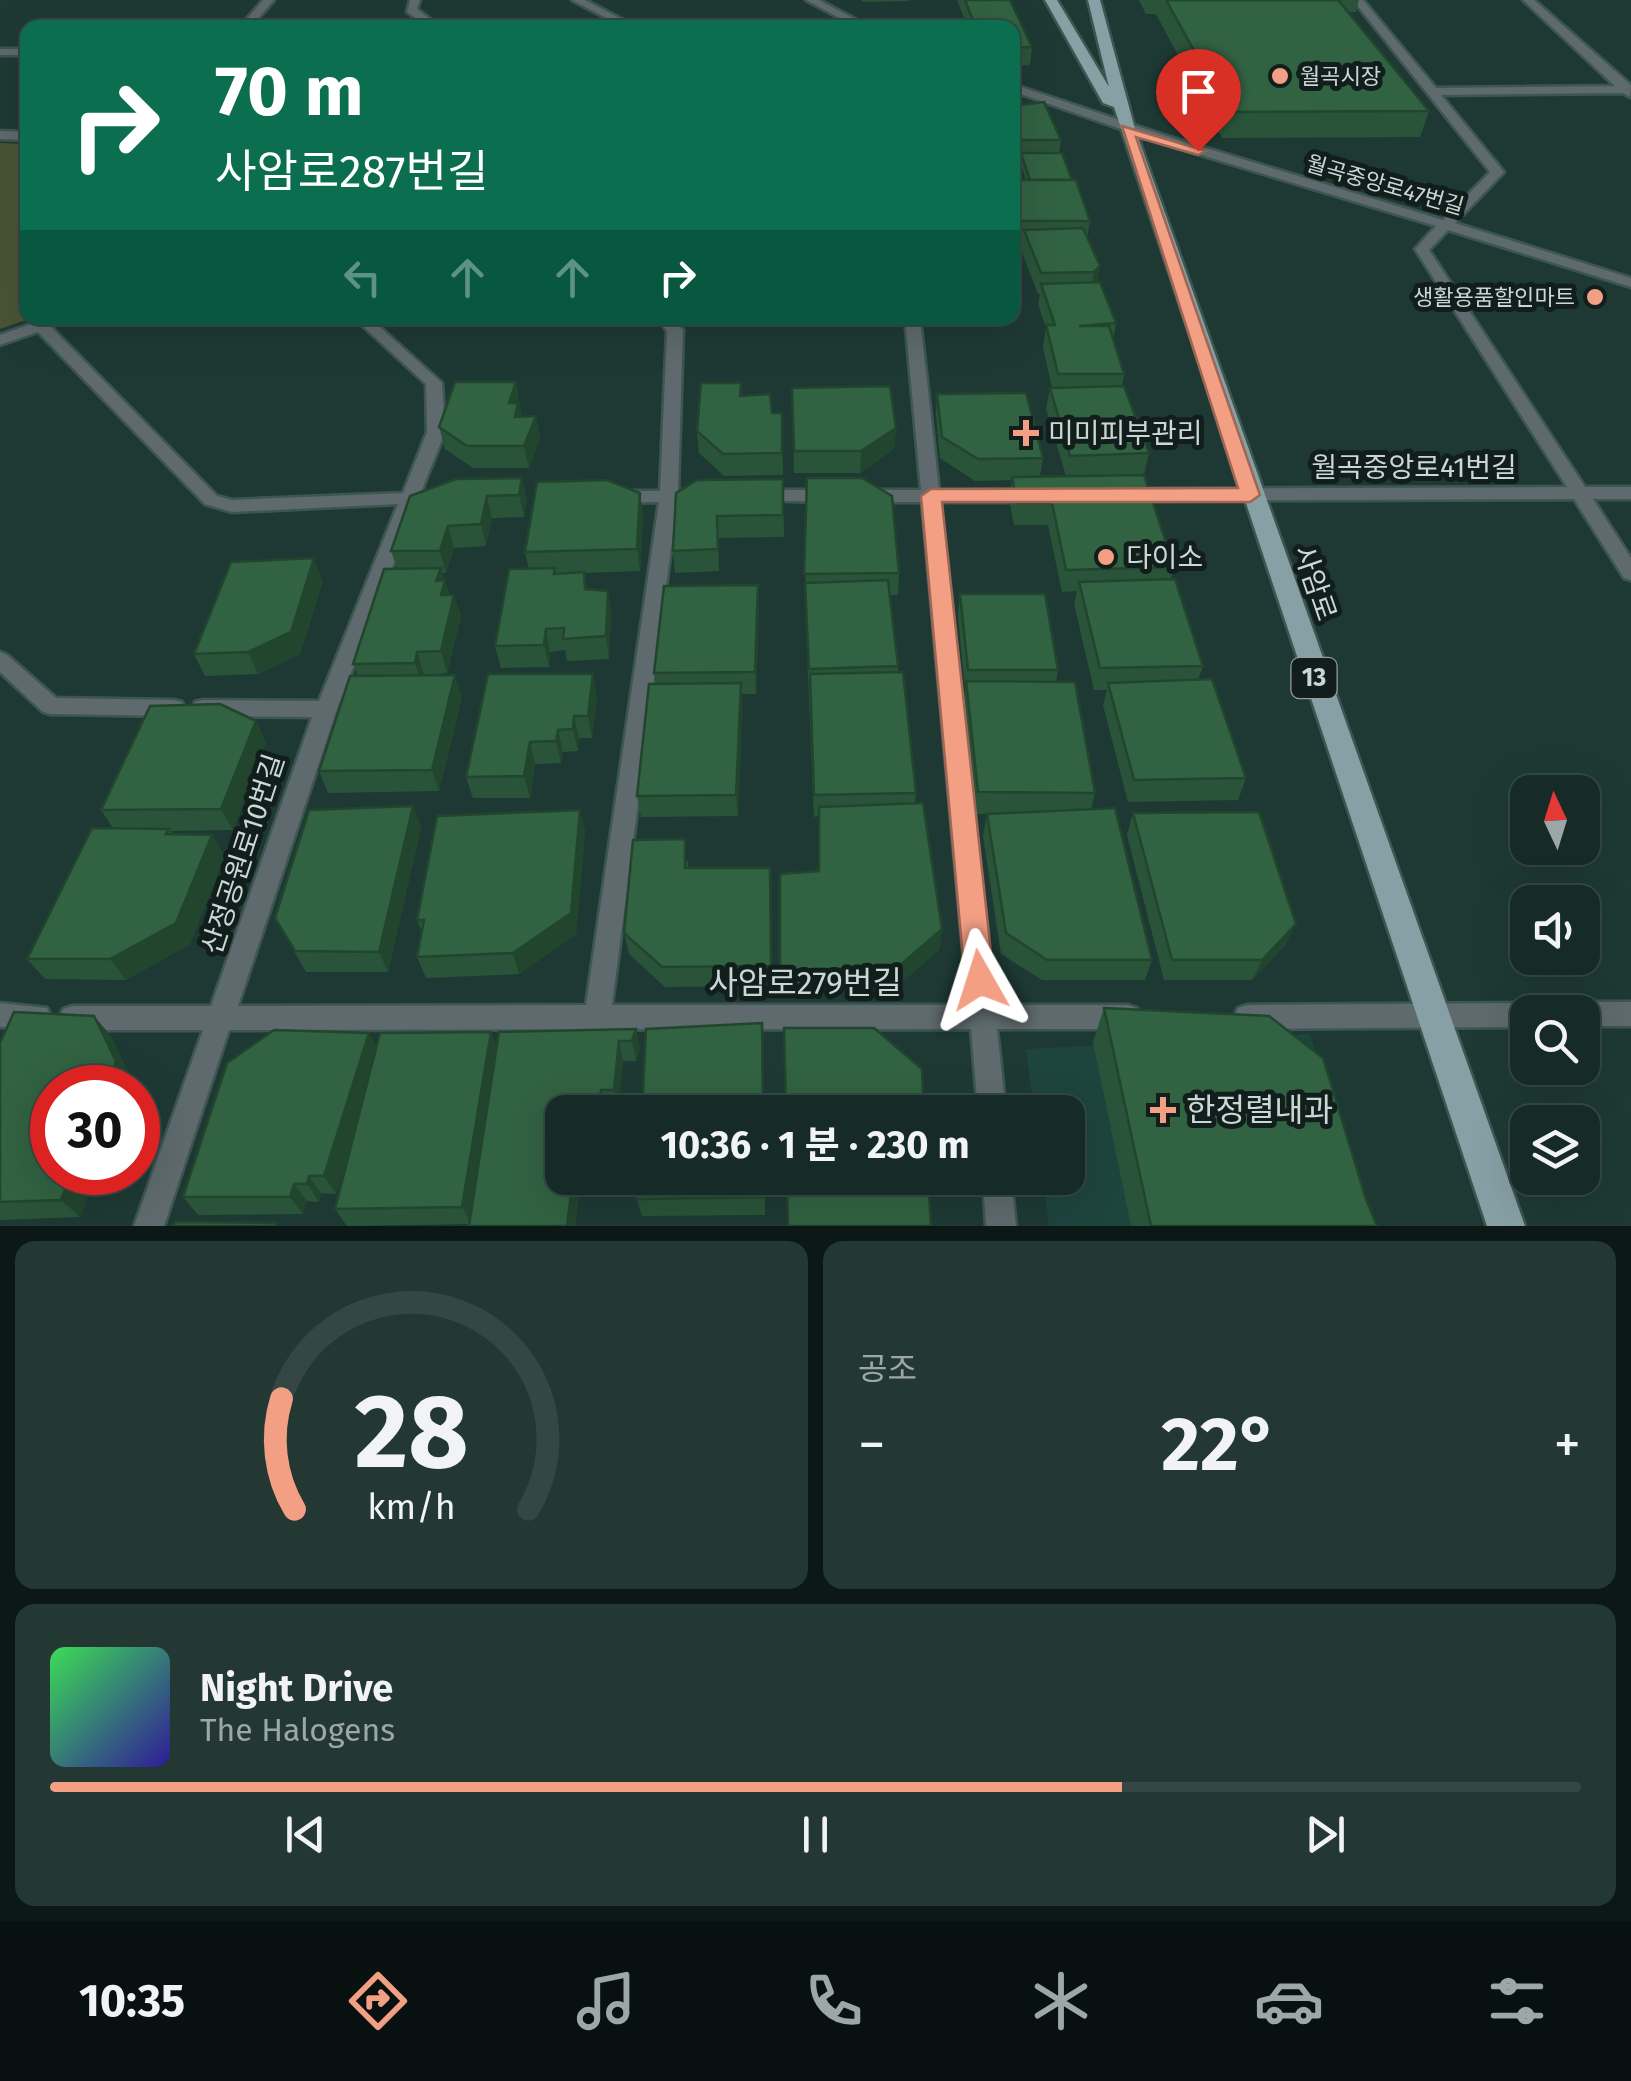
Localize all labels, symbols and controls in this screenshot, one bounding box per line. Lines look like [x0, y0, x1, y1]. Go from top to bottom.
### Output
pin [1156, 49, 1241, 152]
text: 70 m [215, 50, 364, 134]
icon: right [50, 60, 180, 190]
place label: 월곡시장 [1300, 63, 1381, 90]
icon: arrive [1171, 64, 1226, 119]
marker: 월곡시장 [1269, 65, 1291, 87]
text: 사암로287번길 [215, 145, 488, 199]
street label: 월곡중앙로47번길 [1303, 150, 1467, 220]
icon: left [335, 250, 390, 305]
icon: ahead [440, 250, 495, 305]
icon: ahead [545, 250, 600, 305]
icon: right [650, 250, 705, 305]
place label: 생활용품할인마트 [1413, 284, 1575, 311]
marker: 생활용품할인마트 [1584, 286, 1606, 308]
place label: 미미피부관리 [1048, 417, 1203, 450]
marker: 미미피부관리 [1013, 420, 1039, 446]
street label: 월곡중앙로41번길 [1311, 451, 1517, 484]
place label: 다이소 [1126, 541, 1203, 574]
street label: 사암로 [1287, 541, 1343, 625]
marker: 다이소 [1095, 546, 1117, 568]
road number: 13 [1292, 658, 1336, 698]
street label: 산정공원로10번길 [195, 750, 291, 958]
north arrow [1510, 775, 1600, 865]
map controls [1510, 775, 1600, 1195]
button: sound [1510, 885, 1600, 975]
position arrow [928, 928, 1032, 1032]
street label: 사암로279번길 [708, 964, 902, 1002]
button: search [1510, 995, 1600, 1085]
speed limit sign: 30 [30, 1065, 160, 1195]
place label: 한정렬내과 [1186, 1091, 1333, 1129]
marker: 한정렬내과 [1150, 1097, 1176, 1123]
button: layers [1510, 1105, 1600, 1195]
text: 10:36 · 1 분 · 230 m [660, 1122, 970, 1168]
text: 공조 [858, 1350, 917, 1388]
text: 28 [354, 1370, 469, 1495]
text: 22° [1161, 1400, 1278, 1490]
text: − [858, 1412, 886, 1478]
text: + [1554, 1412, 1581, 1478]
text: km/h [367, 1486, 456, 1528]
text: Night Drive [200, 1665, 393, 1711]
text: The Halogens [200, 1711, 395, 1749]
icon: previous [278, 1807, 333, 1862]
icon: pause [788, 1807, 843, 1862]
icon: next [1298, 1807, 1353, 1862]
icon: directions [343, 1966, 413, 2036]
icon: music [571, 1966, 641, 2036]
icon: phone [799, 1966, 869, 2036]
icon: climate [1026, 1966, 1096, 2036]
icon: car [1254, 1966, 1324, 2036]
icon: filters [1482, 1966, 1552, 2036]
text: 10:35 [79, 1974, 185, 2028]

